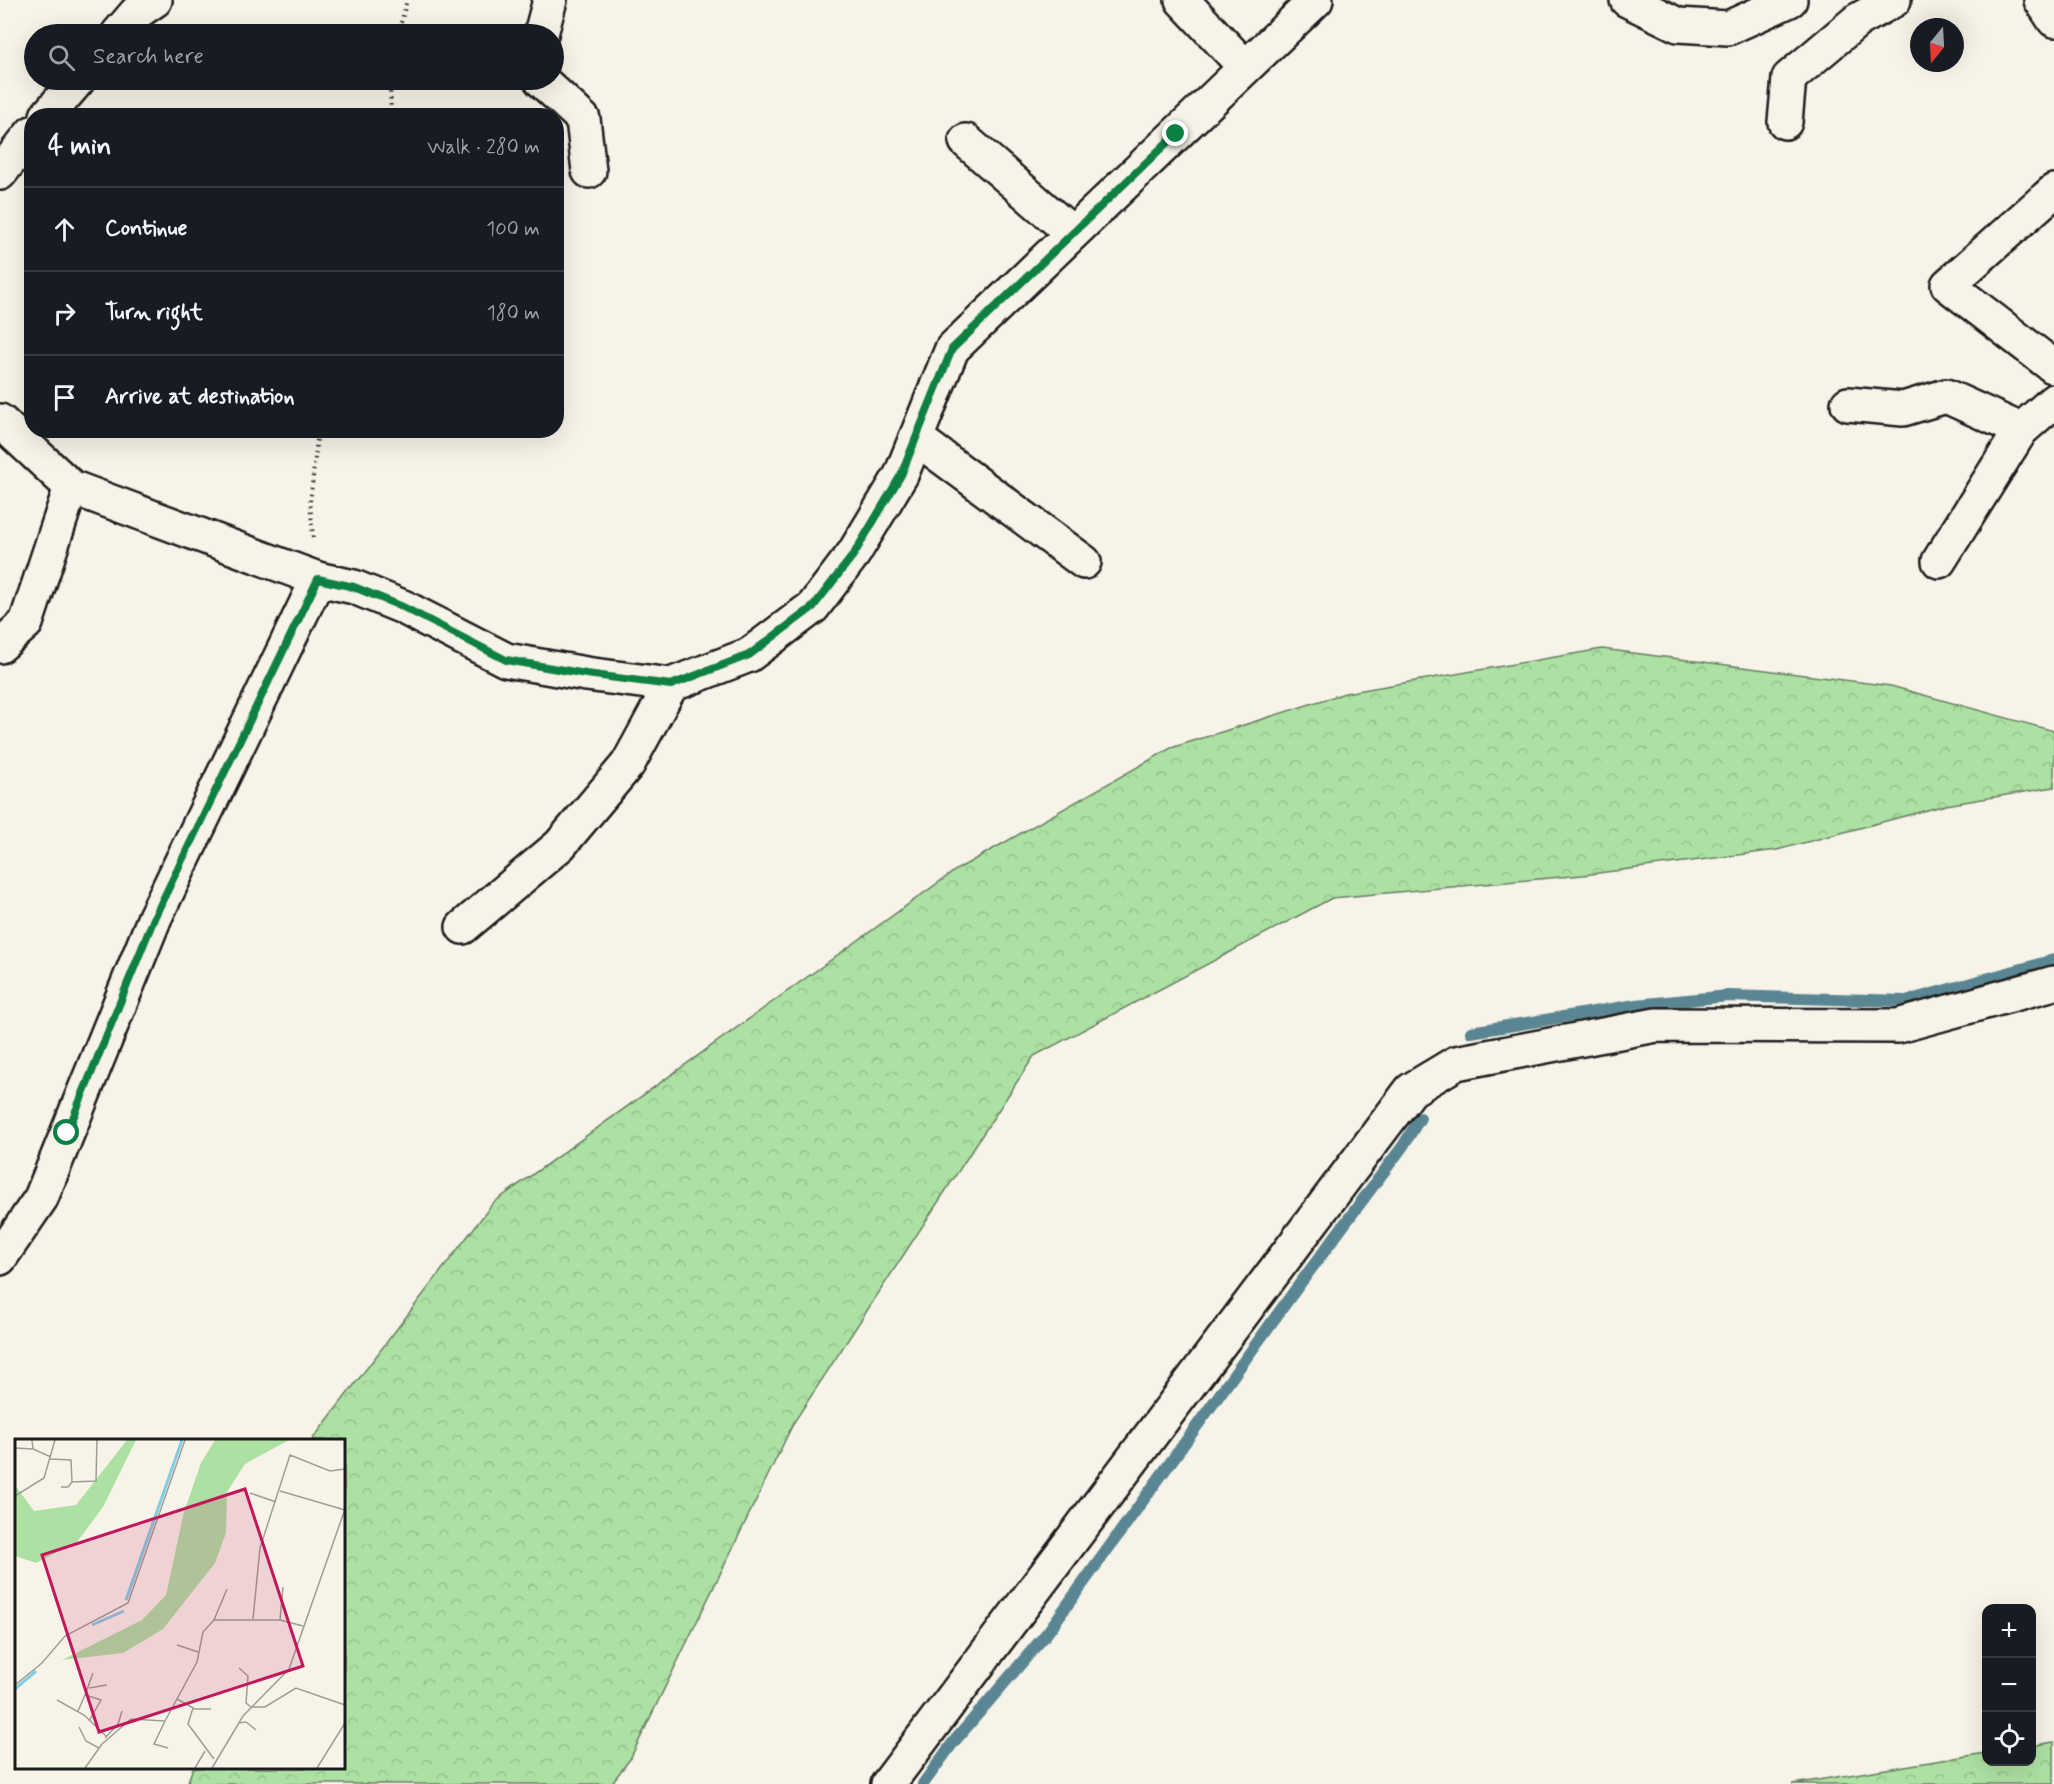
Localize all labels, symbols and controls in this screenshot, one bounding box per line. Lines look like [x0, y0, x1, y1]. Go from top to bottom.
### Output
north arrow [1910, 18, 1964, 72]
search box [24, 24, 564, 90]
icon: search [45, 41, 78, 74]
text: Search here [93, 43, 204, 71]
route end [1162, 120, 1188, 146]
text: 4 min [48, 130, 111, 164]
text: Walk · 280 m [427, 134, 540, 161]
icon: ahead [48, 213, 81, 246]
text: Continue [105, 215, 187, 243]
text: 100 m [486, 216, 540, 243]
icon: right [48, 297, 81, 330]
text: Turn right [105, 299, 203, 327]
text: 180 m [487, 300, 540, 327]
icon: arrive [48, 381, 81, 414]
text: Arrive at destination [105, 383, 295, 411]
route start [53, 1119, 79, 1145]
inset map [15, 1439, 345, 1769]
map controls [1982, 1604, 2036, 1766]
button: + [1982, 1604, 2036, 1658]
button: − [1982, 1658, 2036, 1712]
button: locate [1982, 1712, 2036, 1766]

